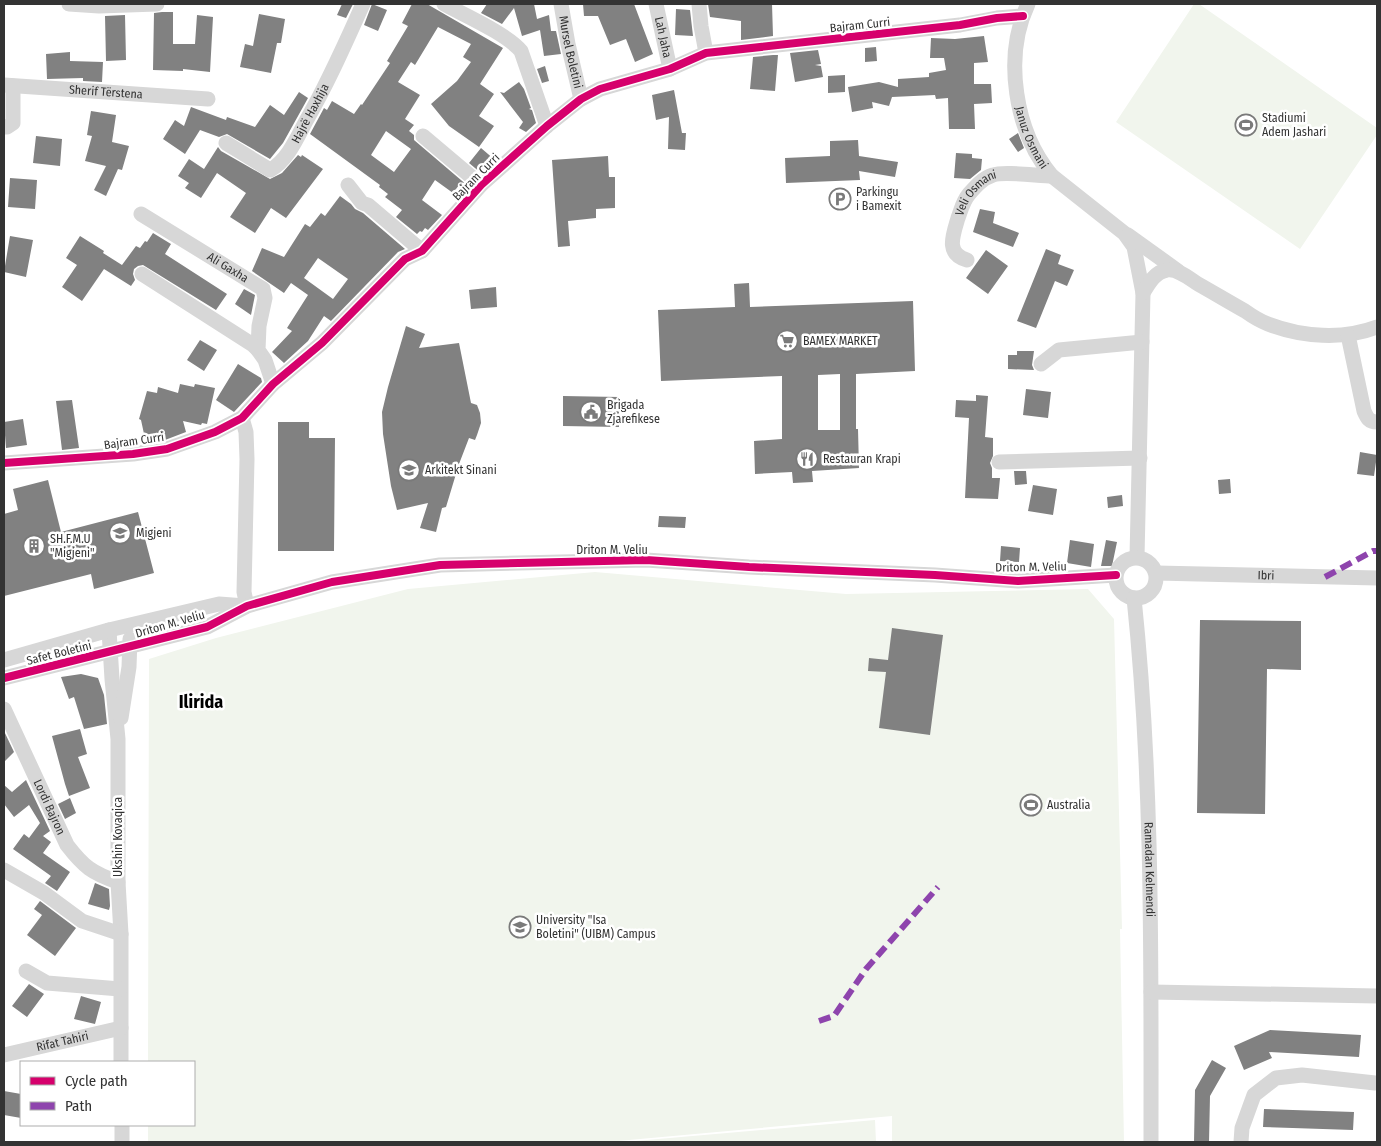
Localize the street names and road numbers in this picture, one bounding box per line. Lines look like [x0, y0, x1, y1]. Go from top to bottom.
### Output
street label: Mursel Boletini [556, 15, 585, 90]
street label: Lah Jaha [652, 15, 674, 59]
street label: Bajram Curri [829, 15, 891, 35]
street label: Hajrë Haxhija [289, 81, 332, 146]
street label: Sherif Tërstena [68, 82, 143, 102]
street label: Januz Osmani [1012, 105, 1051, 171]
street label: Bajram Curri [450, 151, 502, 203]
street label: Veli Osmani [952, 167, 998, 217]
street label: Ali Gaxha [205, 250, 251, 285]
street label: Bajram Curri [103, 430, 165, 452]
street label: Driton M. Veliu [576, 543, 648, 557]
street label: Driton M. Veliu [995, 559, 1067, 575]
street label: Ibri [1257, 568, 1275, 583]
street label: Driton M. Veliu [134, 607, 206, 641]
street label: Safet Boletini [25, 638, 93, 668]
street label: Lordi Bajron [31, 777, 68, 837]
street label: Ukshin Kovaqica [111, 797, 125, 877]
street label: Ramadan Kelmendi [1141, 822, 1157, 917]
street label: Rifat Tahiri [35, 1029, 90, 1054]

